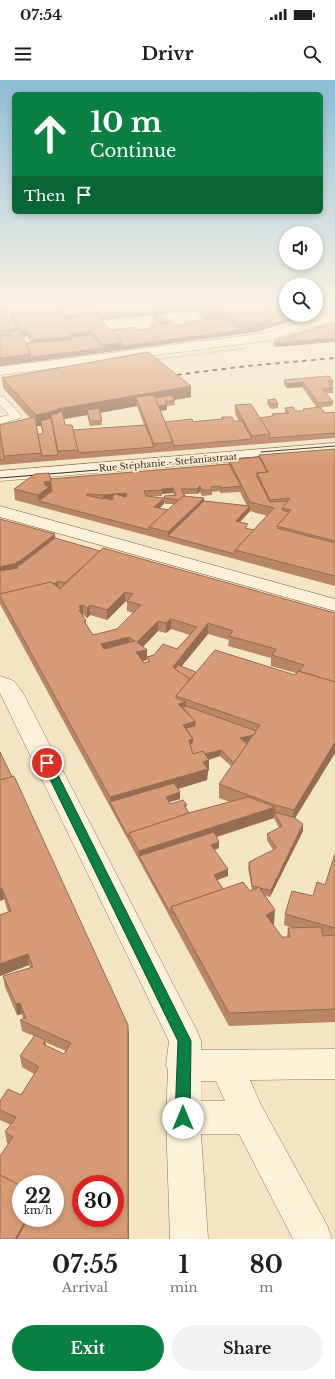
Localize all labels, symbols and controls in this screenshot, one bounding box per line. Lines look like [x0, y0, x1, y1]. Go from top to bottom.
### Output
text: 07:54 [20, 5, 62, 24]
icon: menu [12, 43, 34, 65]
text: Drivr [141, 43, 194, 65]
icon: search [301, 43, 323, 65]
text: 10 m [90, 105, 162, 140]
icon: ahead [24, 108, 76, 160]
text: Continue [90, 140, 176, 162]
icon: arrive [73, 184, 95, 206]
text: Then [24, 186, 65, 205]
map controls [279, 226, 323, 322]
button: sound [279, 226, 323, 270]
button: search [279, 278, 323, 322]
street label: Rue Stéphanie - Stefaniastraat [98, 450, 238, 474]
pin [30, 746, 64, 780]
icon: arrive [36, 752, 58, 774]
position arrow [162, 1097, 204, 1139]
speed limit sign: 30 [72, 1175, 124, 1227]
text: 22 [25, 1184, 51, 1208]
text: km/h [24, 1204, 52, 1217]
text: 07:55 [52, 1250, 118, 1279]
text: 1 [179, 1250, 189, 1279]
text: 80 [250, 1250, 283, 1279]
text: Arrival [62, 1279, 108, 1296]
text: min [170, 1279, 197, 1296]
text: m [259, 1279, 273, 1296]
button: Exit [12, 1325, 164, 1371]
button: Share [172, 1325, 323, 1371]

